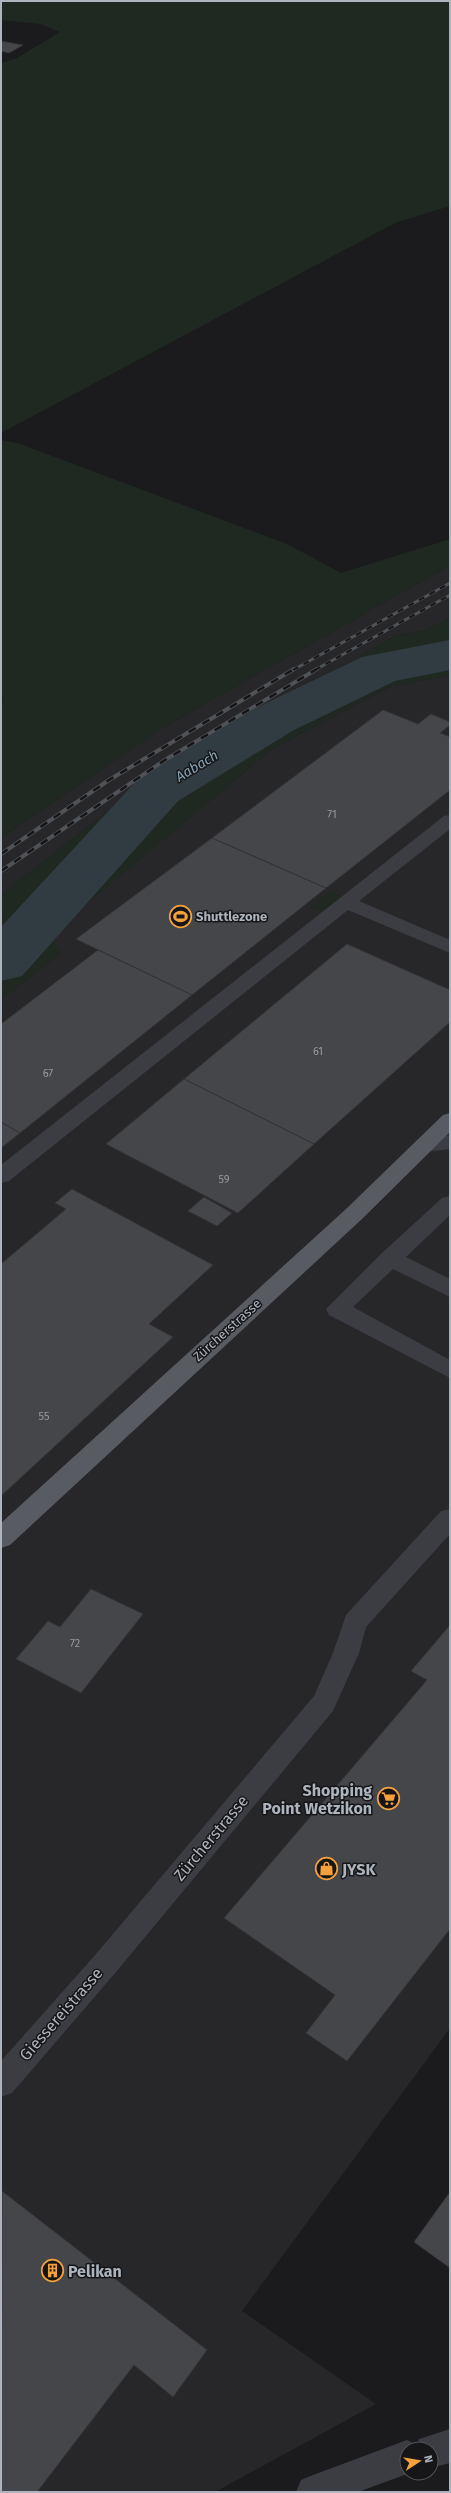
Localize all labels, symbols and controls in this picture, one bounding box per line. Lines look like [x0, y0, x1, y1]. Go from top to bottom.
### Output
water label: Aabach [172, 747, 221, 786]
house number: 71 [327, 808, 337, 821]
sports icon: Shuttlezone [167, 903, 193, 929]
place label: Shuttlezone [196, 909, 267, 924]
house number: 61 [313, 1045, 323, 1058]
house number: 67 [43, 1067, 53, 1080]
house number: 59 [218, 1173, 230, 1186]
street label: Zürcherstrasse [190, 1296, 264, 1364]
house number: 55 [39, 1410, 50, 1423]
house number: 72 [70, 1637, 80, 1650]
place label: Shopping Point Wetzikon [262, 1781, 372, 1818]
supermarket icon: Shopping Point Wetzikon [375, 1786, 401, 1812]
street label: Zürcherstrasse [170, 1791, 252, 1885]
shop icon: JYSK [314, 1856, 340, 1882]
place label: JYSK [341, 1860, 376, 1879]
street label: Giessereistrasse [16, 1964, 106, 2064]
building icon: Pelikan [40, 2258, 66, 2284]
place label: Pelikan [68, 2262, 122, 2281]
north arrow [399, 2441, 439, 2481]
text: N [421, 2454, 435, 2464]

